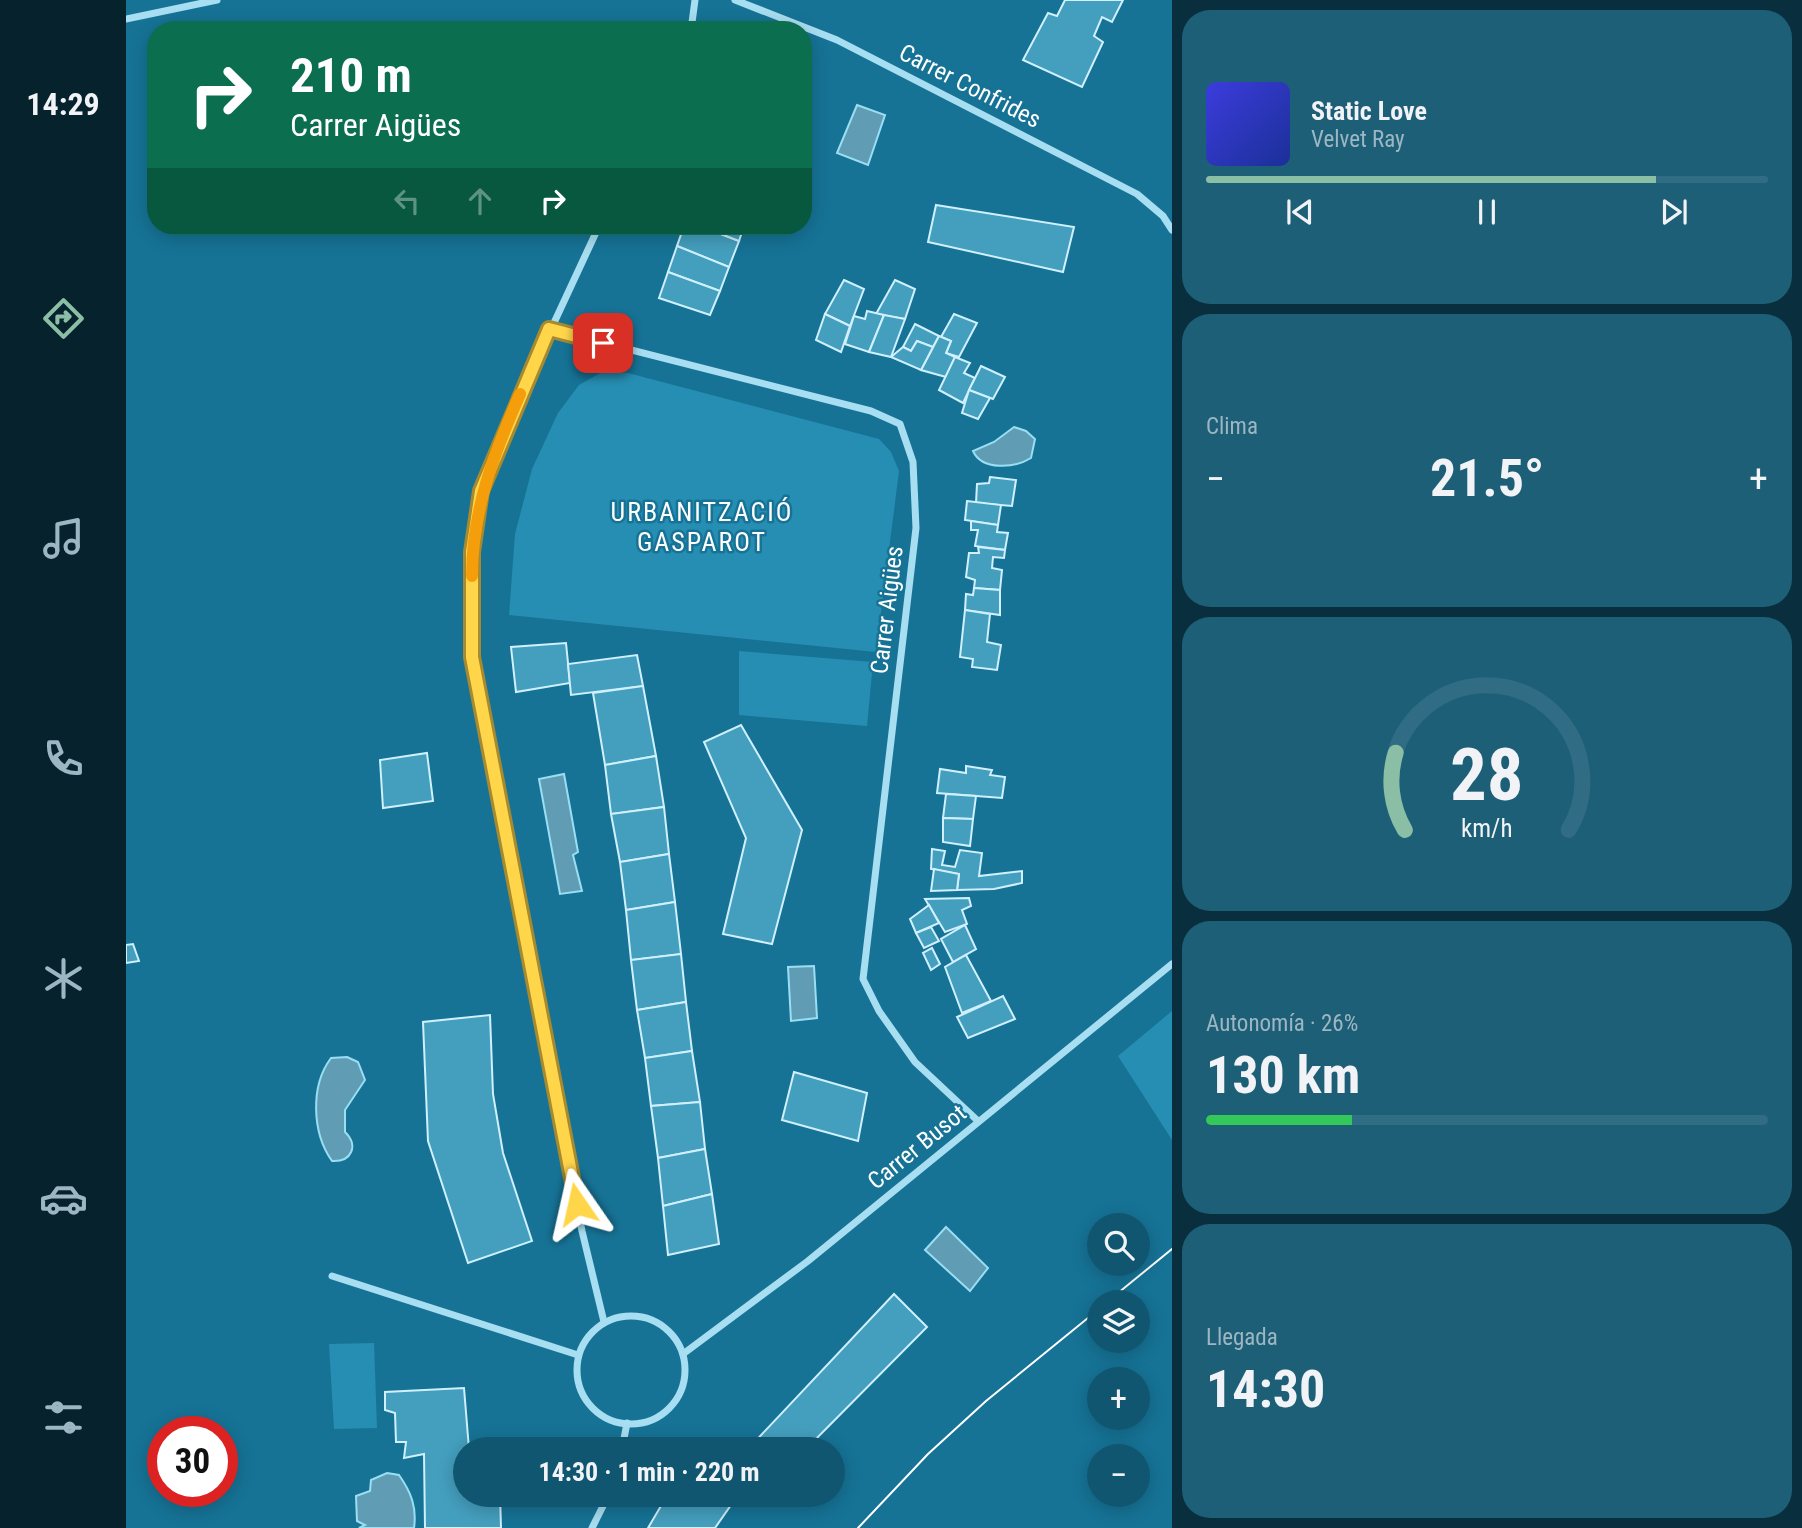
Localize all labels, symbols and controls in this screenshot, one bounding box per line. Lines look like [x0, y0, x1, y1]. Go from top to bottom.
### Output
street label: Carrer Confrides [894, 38, 1046, 134]
text: 210 m [290, 47, 412, 104]
icon: right [175, 49, 266, 140]
text: 14:29 [26, 85, 100, 123]
text: Static Love [1311, 96, 1427, 126]
text: Carrer Aigües [290, 106, 461, 144]
text: Velvet Ray [1311, 126, 1405, 153]
icon: left [388, 182, 426, 220]
icon: ahead [461, 182, 499, 220]
icon: right [534, 182, 572, 220]
icon: previous [1281, 193, 1319, 231]
icon: pause [1468, 193, 1506, 231]
icon: next [1655, 193, 1693, 231]
icon: directions [39, 294, 88, 343]
pin [573, 313, 633, 373]
icon: arrive [584, 324, 622, 362]
text: Clima [1206, 413, 1258, 440]
text: 21.5° [1430, 448, 1544, 509]
text: − [1206, 457, 1225, 501]
text: + [1749, 457, 1768, 501]
district label: URBANITZACIÓ GASPAROT [611, 497, 793, 557]
icon: music [39, 514, 88, 563]
street label: Carrer Aigües [865, 544, 909, 676]
text: 28 [1450, 732, 1524, 818]
icon: phone [39, 734, 88, 783]
text: km/h [1461, 814, 1513, 843]
icon: climate [39, 954, 88, 1003]
text: Autonomía · 26% [1206, 1010, 1358, 1037]
text: 130 km [1206, 1045, 1360, 1106]
street label: Carrer Busot [862, 1099, 972, 1195]
position arrow [540, 1167, 614, 1241]
icon: car [39, 1174, 88, 1223]
map controls [1087, 1213, 1150, 1507]
button: search [1087, 1213, 1150, 1276]
button: layers [1087, 1290, 1150, 1353]
text: Llegada [1206, 1324, 1278, 1351]
text: 14:30 [1206, 1359, 1325, 1420]
button: + [1087, 1367, 1150, 1430]
icon: filters [39, 1393, 88, 1442]
speed limit sign: 30 [147, 1416, 238, 1507]
button: − [1087, 1444, 1150, 1507]
text: 14:30 · 1 min · 220 m [539, 1457, 759, 1487]

